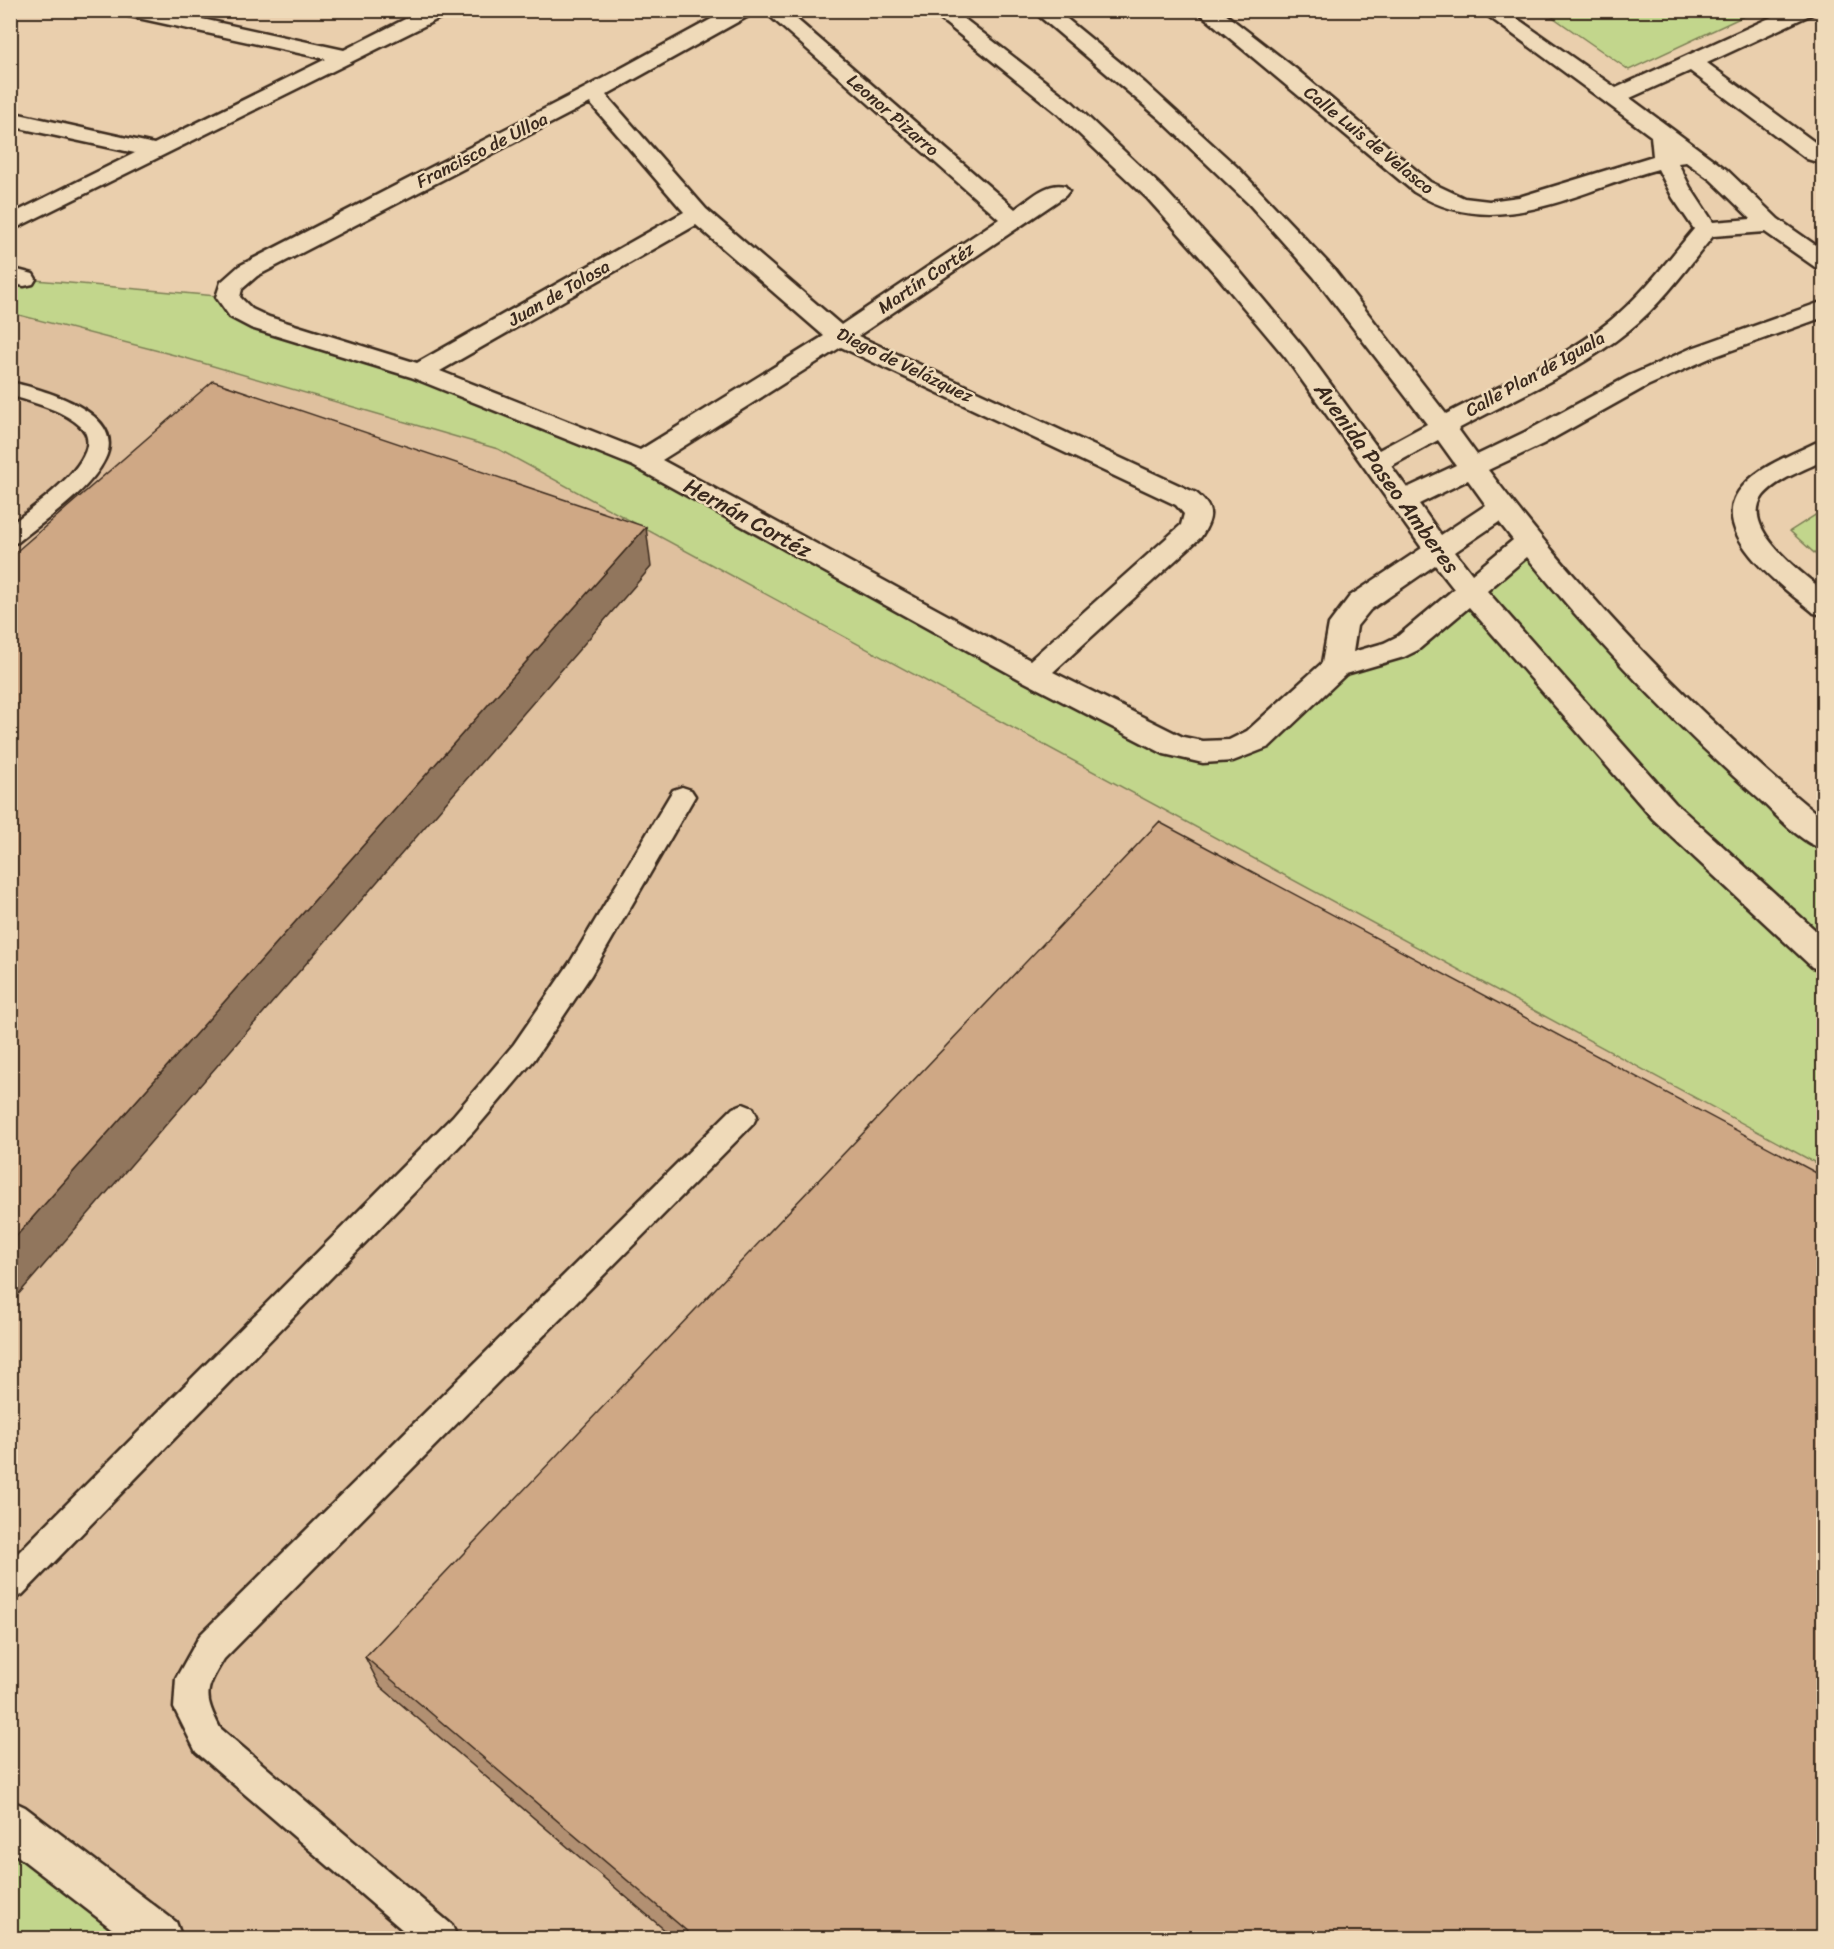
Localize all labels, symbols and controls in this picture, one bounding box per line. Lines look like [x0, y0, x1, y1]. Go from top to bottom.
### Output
street label: Leonor Pizarro [839, 65, 947, 165]
street label: Calle Luis de Velasco [1297, 77, 1441, 203]
street label: Francisco de Ulloa [410, 103, 554, 197]
street label: Martín Cortéz [871, 233, 982, 323]
street label: Juan de Tolosa [501, 251, 616, 336]
street label: Diego de Velázquez [831, 318, 979, 412]
street label: Calle Plan de Iguala [1459, 322, 1611, 426]
street label: Avenida Paseo Amberes [1303, 373, 1471, 583]
street label: Hernán Cortéz [677, 467, 820, 570]

